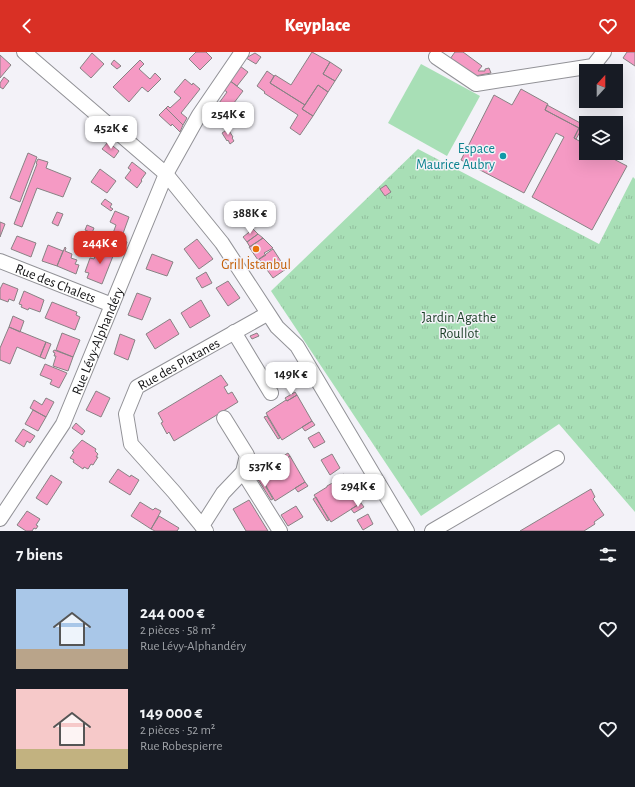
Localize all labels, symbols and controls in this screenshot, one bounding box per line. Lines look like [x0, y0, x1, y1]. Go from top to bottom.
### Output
icon: back [16, 15, 38, 37]
icon: heart [597, 15, 619, 37]
text: Keyplace [285, 17, 350, 35]
north arrow [579, 64, 623, 108]
map controls [579, 64, 623, 160]
pin: 254K € [195, 102, 261, 136]
text: 254K € [211, 108, 245, 121]
pin: 452K € [78, 116, 144, 150]
button: layers [579, 116, 623, 160]
text: 452K € [94, 122, 128, 135]
place label: Espace Maurice Aubry [416, 142, 495, 172]
marker: Espace Maurice Aubry [498, 151, 508, 161]
pin: 388K € [217, 201, 283, 235]
text: 388K € [233, 207, 267, 220]
pin: 244K € [67, 231, 133, 265]
text: 244K € [83, 237, 117, 250]
marker: Grill İstanbul [251, 244, 261, 254]
place label: Grill İstanbul [221, 255, 291, 272]
street label: Rue des Chalets [13, 262, 98, 306]
street label: Rue Lévy-Alphandéry [70, 285, 127, 397]
park label: Jardin Agathe Roullot [422, 311, 496, 341]
street label: Rue des Platanes [136, 336, 222, 393]
pin: 149K € [258, 362, 324, 396]
text: 149K € [274, 368, 308, 381]
pin: 537K € [232, 454, 298, 488]
text: 537K € [249, 460, 281, 473]
pin: 294K € [325, 474, 391, 508]
text: 294K € [341, 480, 375, 493]
icon: filters [597, 544, 619, 566]
text: 7 biens [16, 546, 63, 563]
text: 244 000 € [140, 604, 205, 621]
icon: home [48, 605, 96, 653]
icon: heart [597, 618, 619, 640]
text: 2 pièces · 58 m² [140, 624, 216, 637]
text: Rue Lévy-Alphandéry [140, 640, 246, 653]
text: 149 000 € [140, 704, 203, 721]
icon: home [48, 705, 96, 753]
icon: heart [597, 718, 619, 740]
text: 2 pièces · 52 m² [140, 724, 215, 737]
text: Rue Robespierre [140, 740, 222, 753]

